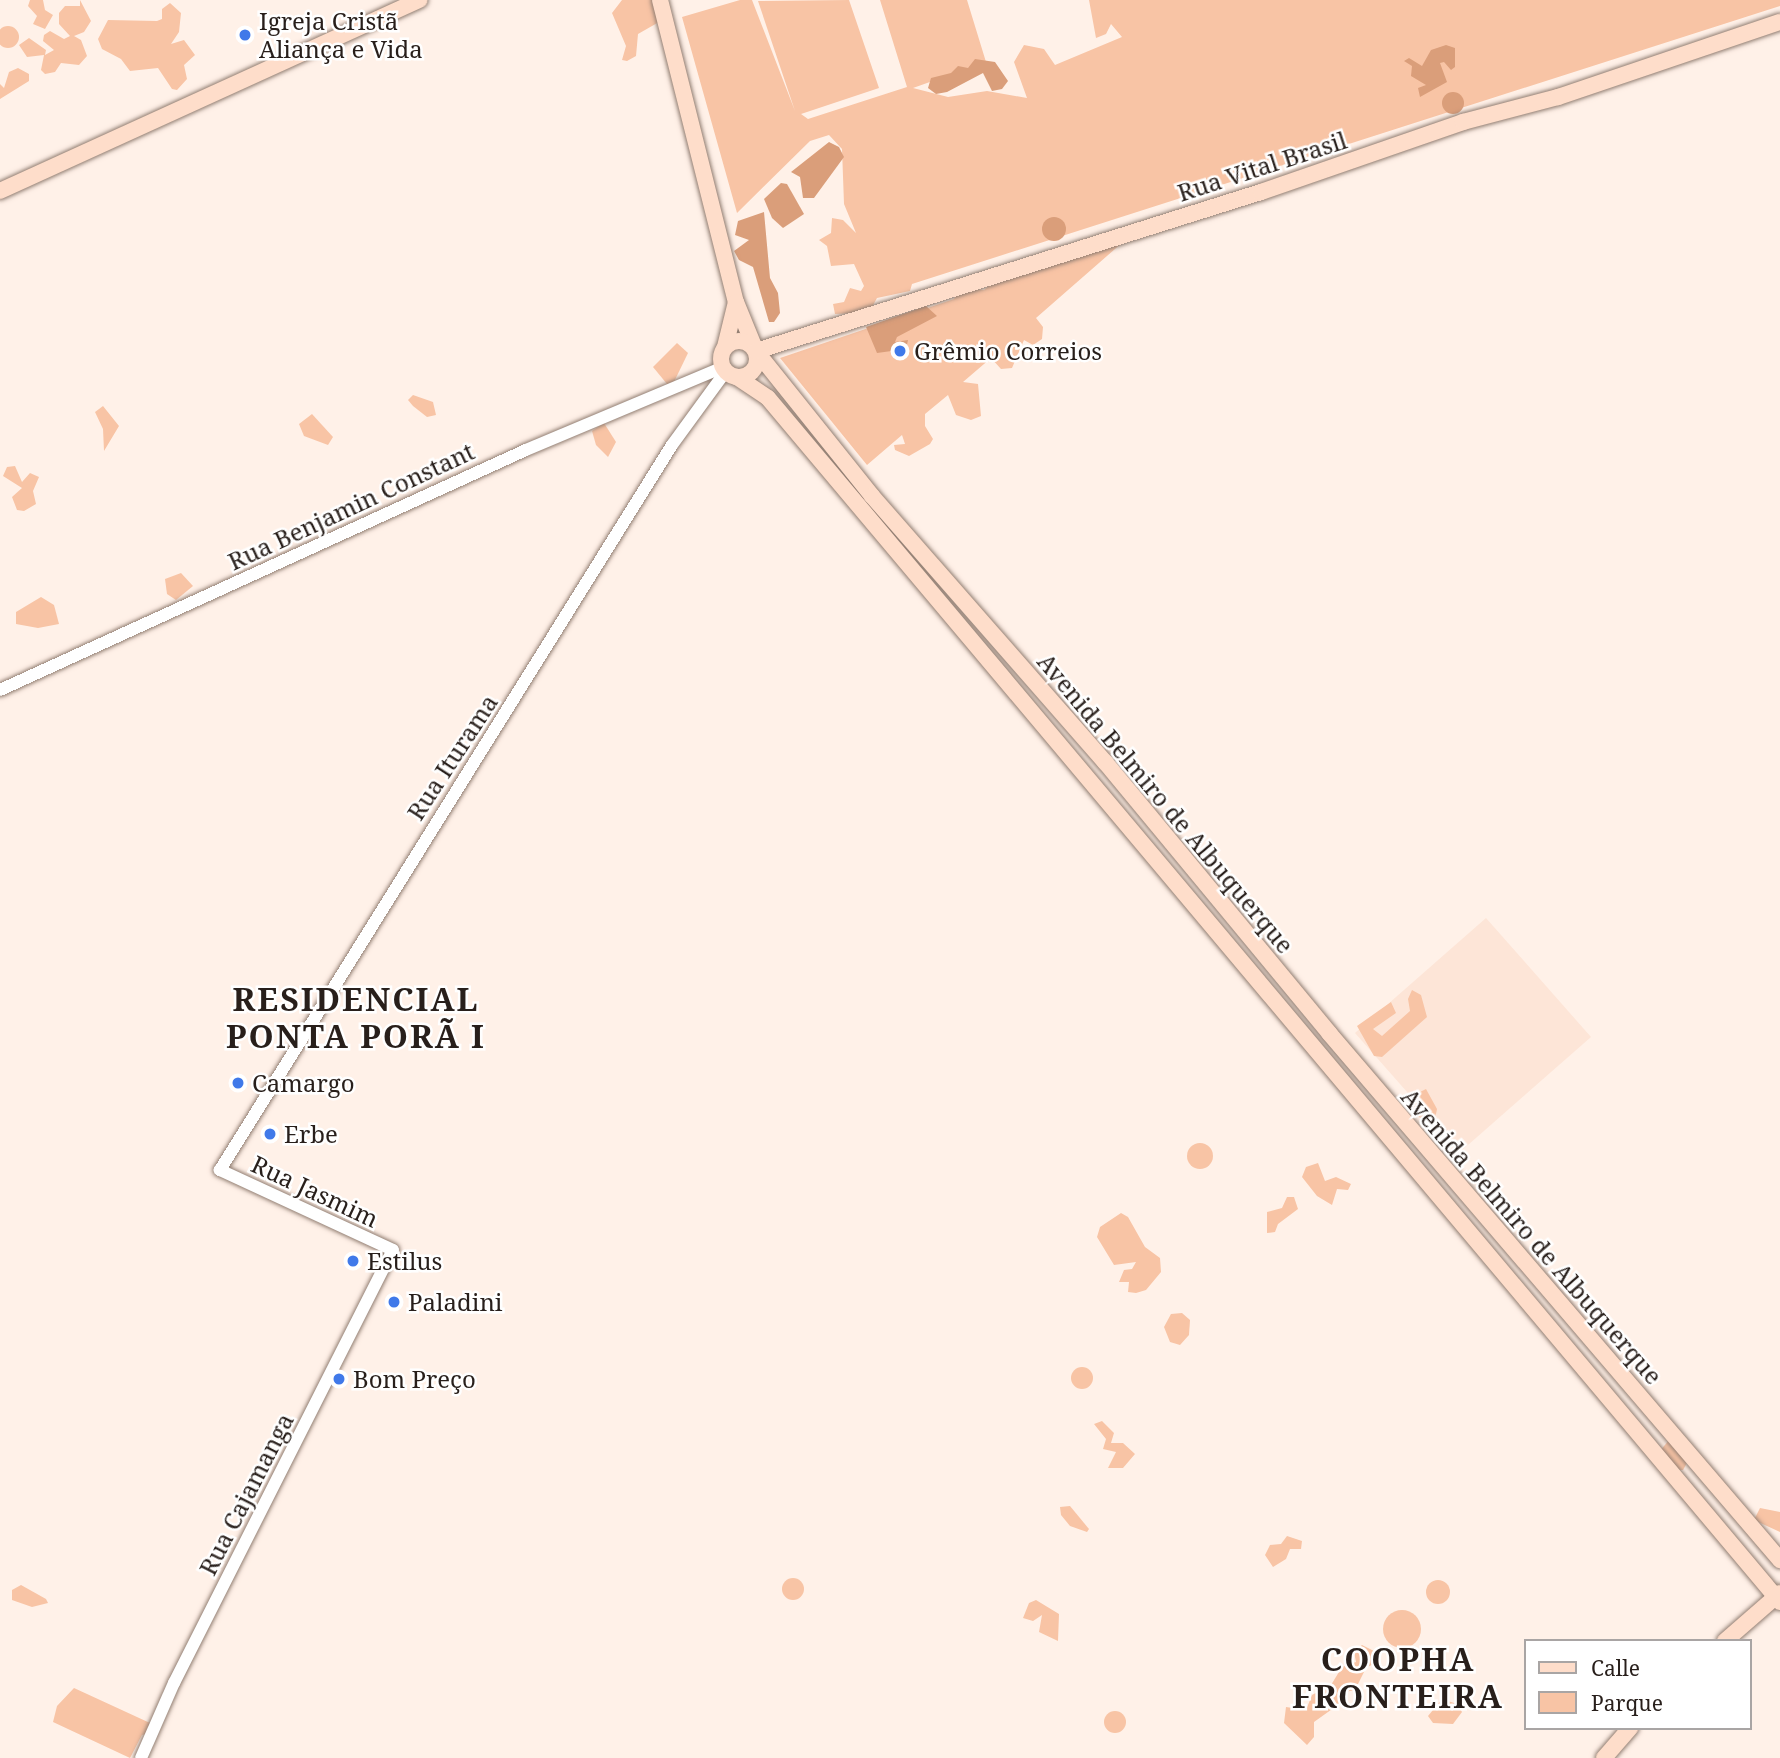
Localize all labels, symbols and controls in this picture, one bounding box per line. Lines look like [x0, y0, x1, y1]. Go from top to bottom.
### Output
place label: Igreja Cristã Aliança e Vida [259, 7, 423, 63]
marker: Igreja Cristã Aliança e Vida [237, 27, 253, 43]
street label: Rua Vital Brasil [1174, 125, 1350, 207]
place label: Grêmio Correios [914, 337, 1102, 365]
marker: Grêmio Correios [892, 343, 908, 359]
street label: Rua Benjamin Constant [223, 436, 479, 576]
street label: Avenida Belmiro de Albuquerque [1032, 647, 1300, 959]
street label: Rua Iturama [401, 689, 503, 825]
district label: RESIDENCIAL PONTA PORÃ I [228, 981, 484, 1056]
place label: Camargo [252, 1069, 355, 1097]
marker: Camargo [230, 1075, 246, 1091]
street label: Avenida Belmiro de Albuquerque [1396, 1082, 1668, 1390]
place label: Erbe [284, 1120, 338, 1148]
marker: Erbe [262, 1126, 278, 1142]
street label: Rua Jasmim [247, 1149, 383, 1233]
place label: Estilus [367, 1247, 442, 1275]
marker: Estilus [345, 1253, 361, 1269]
place label: Paladini [408, 1288, 503, 1316]
marker: Paladini [386, 1294, 402, 1310]
place label: Bom Preço [353, 1365, 476, 1393]
marker: Bom Preço [331, 1371, 347, 1387]
street label: Rua Cajamanga [193, 1408, 299, 1580]
legend [1524, 1639, 1752, 1730]
district label: COOPHA FRONTEIRA [1293, 1641, 1503, 1716]
text: Calle [1591, 1654, 1640, 1682]
text: Parque [1591, 1689, 1663, 1717]

